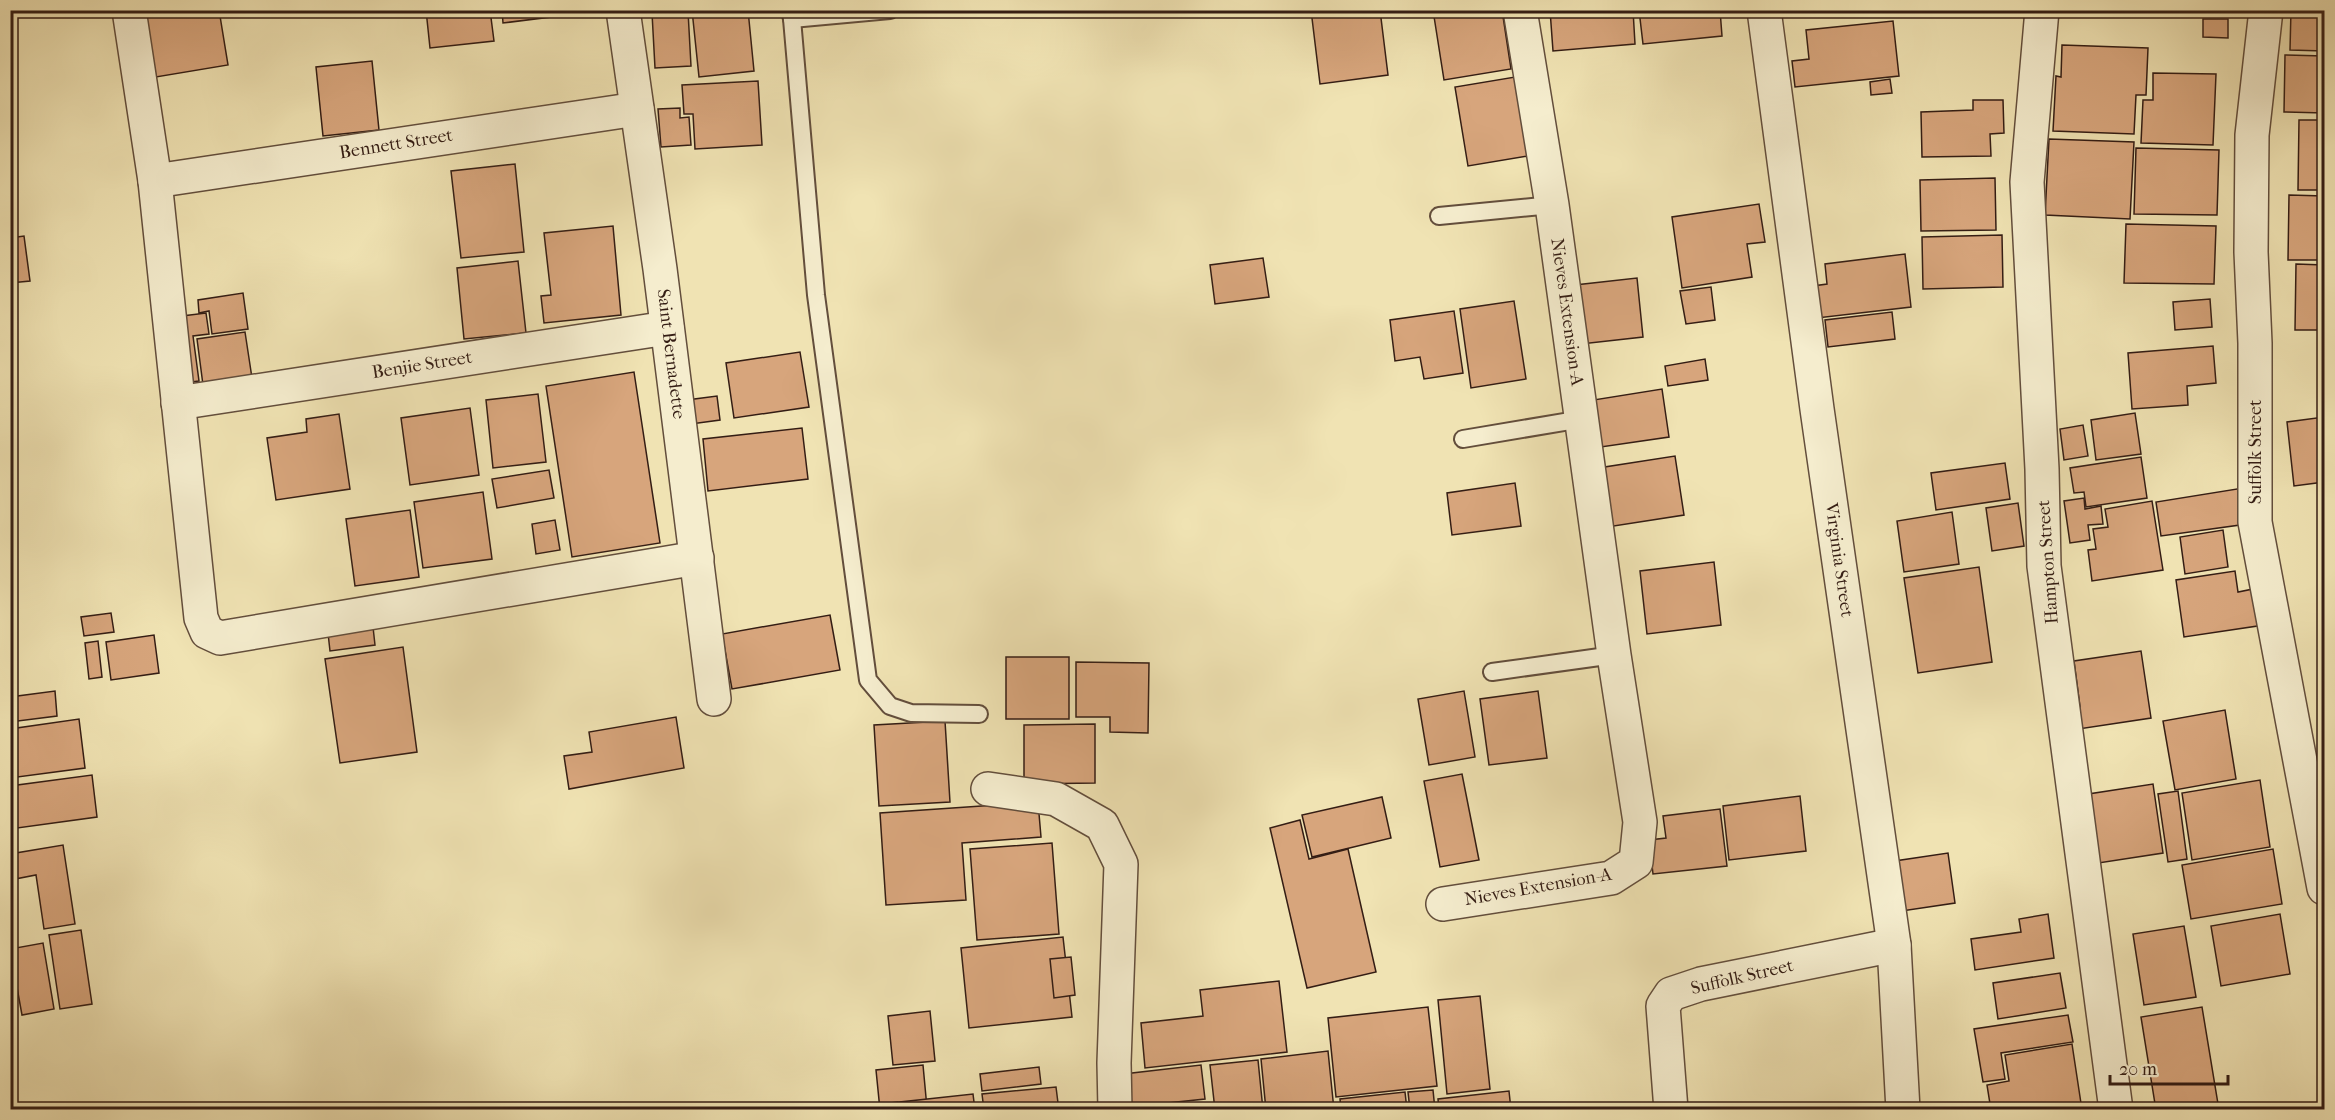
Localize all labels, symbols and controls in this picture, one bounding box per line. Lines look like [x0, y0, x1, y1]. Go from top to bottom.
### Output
street label: Bennett Street [338, 125, 455, 163]
street label: Nieves Extension-A [1546, 237, 1588, 388]
street label: Saint Bernadette [653, 288, 689, 420]
street label: Benjie Street [370, 347, 474, 383]
street label: Suffolk Street [2245, 399, 2266, 504]
street label: Hampton Street [2033, 499, 2063, 625]
street label: Virginia Street [1820, 501, 1857, 619]
street label: Nieves Extension-A [1463, 864, 1614, 910]
street label: Suffolk Street [1689, 955, 1796, 999]
scale bar [2110, 1048, 2228, 1086]
text: 20 m [2119, 1059, 2157, 1080]

